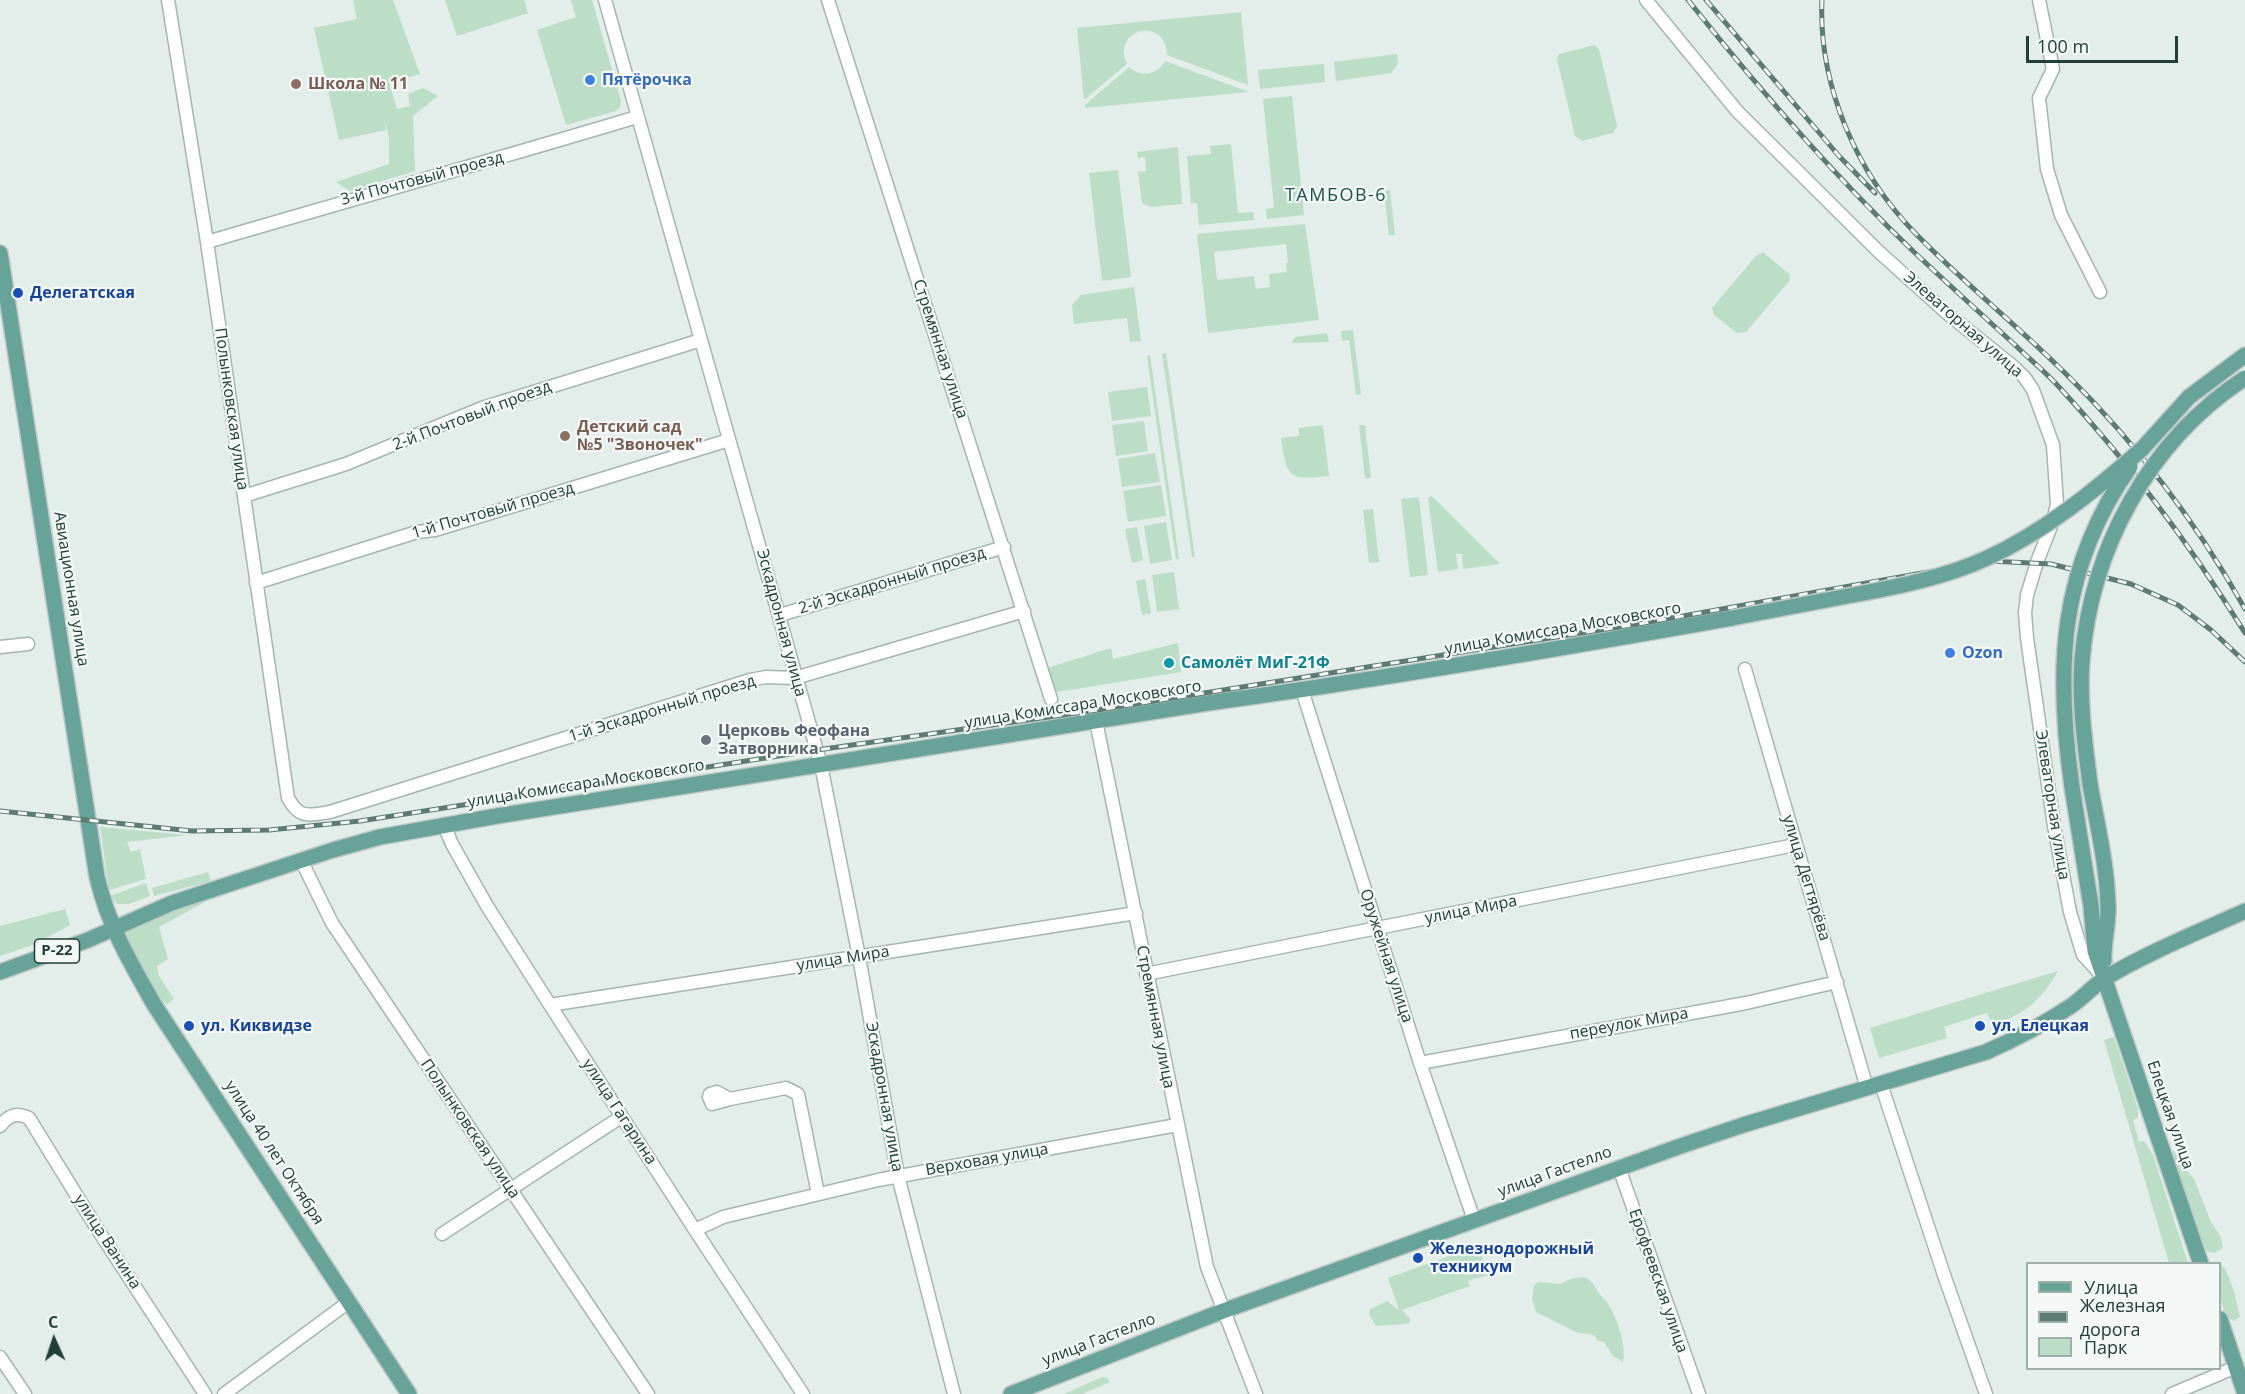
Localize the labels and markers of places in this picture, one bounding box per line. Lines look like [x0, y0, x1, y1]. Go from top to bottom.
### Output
place label: Пятёрочка [602, 70, 692, 90]
marker: Пятёрочка [583, 73, 597, 87]
place label: Школа № 11 [308, 74, 408, 94]
marker: Школа № 11 [289, 77, 303, 91]
place label: Делегатская [30, 283, 135, 303]
marker: Делегатская [11, 286, 25, 300]
place label: Детский сад №5 "Звоночек" [577, 417, 703, 455]
marker: Детский сад №5 "Звоночек" [558, 429, 572, 443]
place label: Ozon [1962, 643, 2003, 663]
marker: Ozon [1943, 646, 1957, 660]
place label: Самолёт МиГ-21Ф [1181, 653, 1330, 673]
marker: Самолёт МиГ-21Ф [1162, 656, 1176, 670]
place label: Церковь Феофана Затворника [718, 721, 870, 759]
marker: Церковь Феофана Затворника [699, 733, 713, 747]
place label: ул. Киквидзе [201, 1016, 312, 1036]
place label: ул. Елецкая [1992, 1016, 2089, 1036]
marker: ул. Киквидзе [182, 1019, 196, 1033]
marker: ул. Елецкая [1973, 1019, 1987, 1033]
place label: Железнодорожный техникум [1430, 1239, 1594, 1277]
marker: Железнодорожный техникум [1411, 1251, 1425, 1265]

